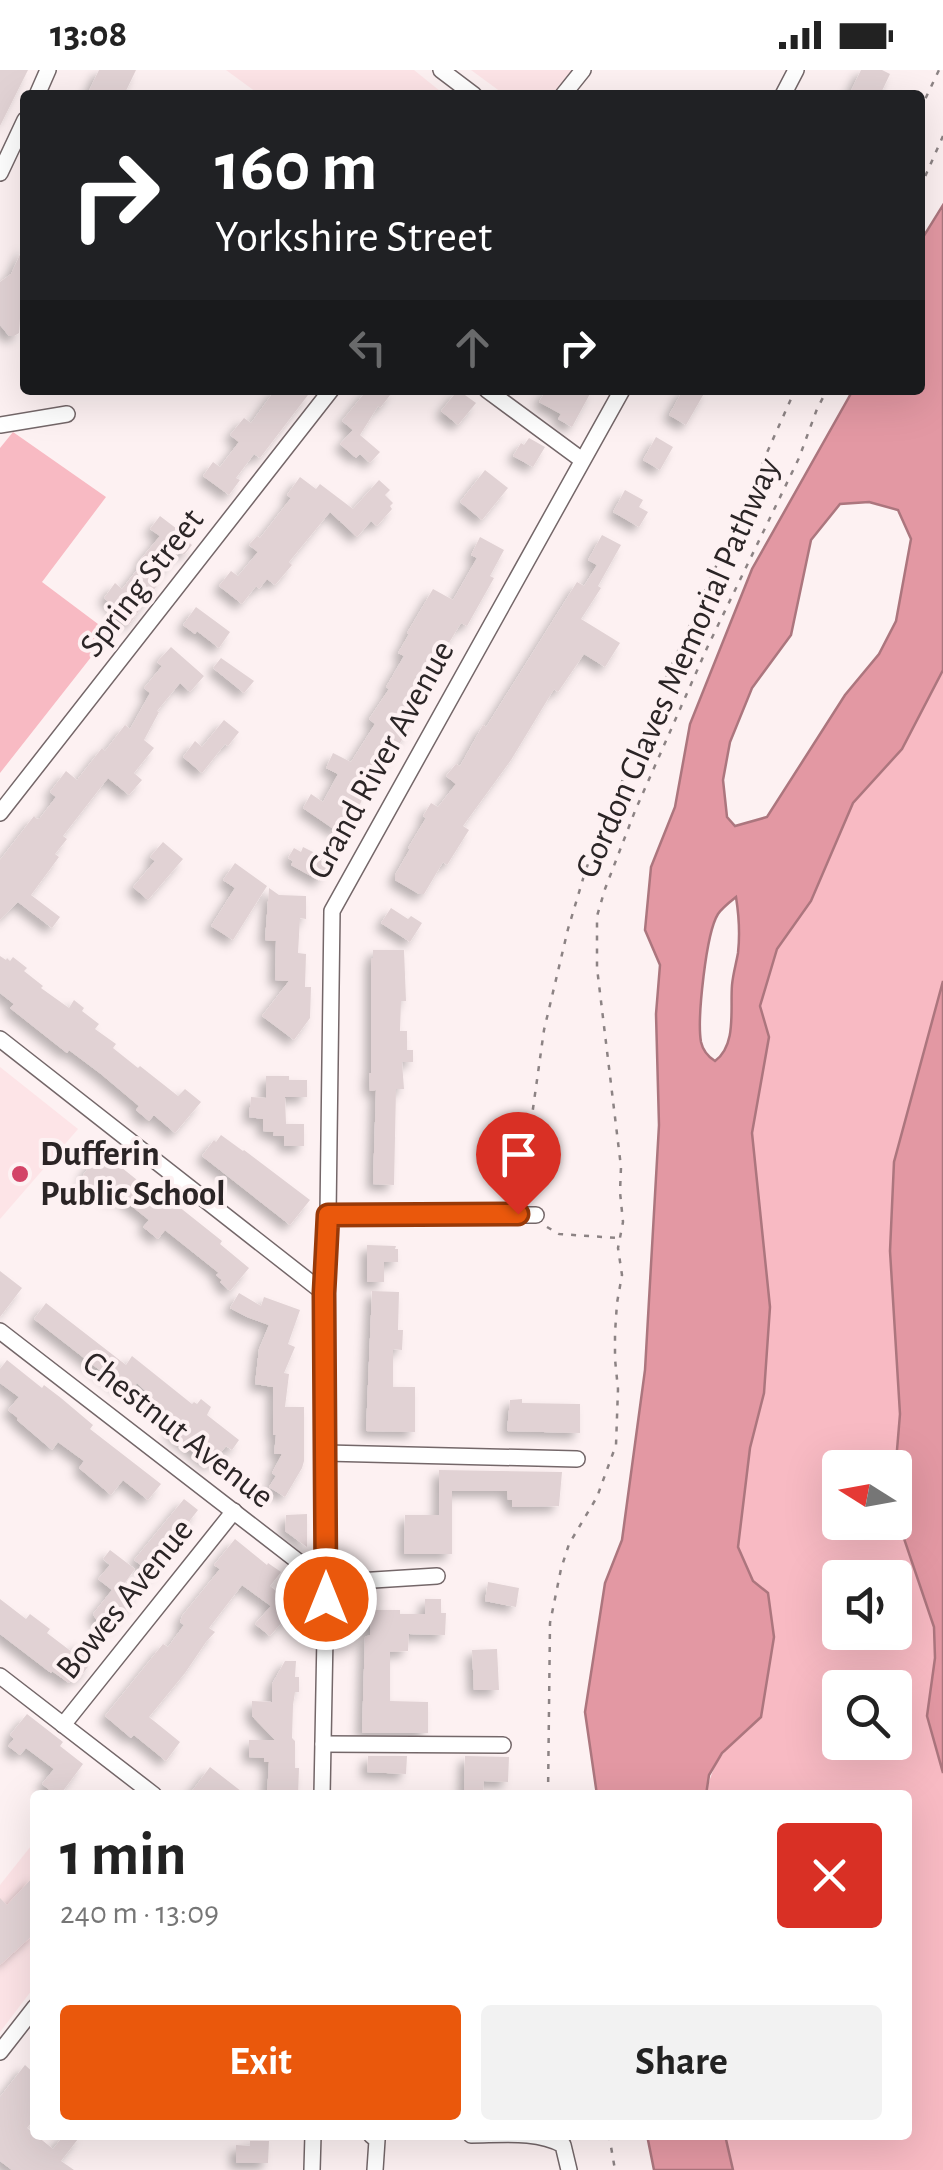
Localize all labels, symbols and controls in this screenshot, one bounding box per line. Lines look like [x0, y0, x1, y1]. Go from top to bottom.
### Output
text: 13:08 [50, 16, 127, 54]
icon: right [50, 130, 180, 260]
text: 160 m [215, 133, 378, 203]
text: Yorkshire Street [215, 215, 492, 260]
icon: left [340, 320, 395, 375]
icon: ahead [445, 320, 500, 375]
icon: right [550, 320, 605, 375]
street label: Gordon Glaves Memorial Pathway [569, 453, 787, 883]
street label: Spring Street [74, 502, 210, 664]
street label: Grand River Avenue [301, 635, 461, 885]
pin [476, 1112, 561, 1215]
icon: arrive [491, 1127, 546, 1182]
place label: Dufferin Public School [40, 1137, 225, 1212]
marker: Dufferin Public School [9, 1163, 31, 1185]
street label: Chestnut Avenue [76, 1345, 280, 1515]
north arrow [822, 1450, 912, 1540]
map controls [822, 1450, 912, 1760]
street label: Bowes Avenue [50, 1512, 200, 1686]
position arrow [274, 1547, 378, 1651]
button: sound [822, 1560, 912, 1650]
button: search [822, 1670, 912, 1760]
button: close [777, 1823, 882, 1928]
text: 1 min [60, 1826, 186, 1886]
text: 240 m · 13:09 [60, 1897, 219, 1929]
button: Exit [60, 2005, 461, 2120]
button: Share [481, 2005, 882, 2120]

